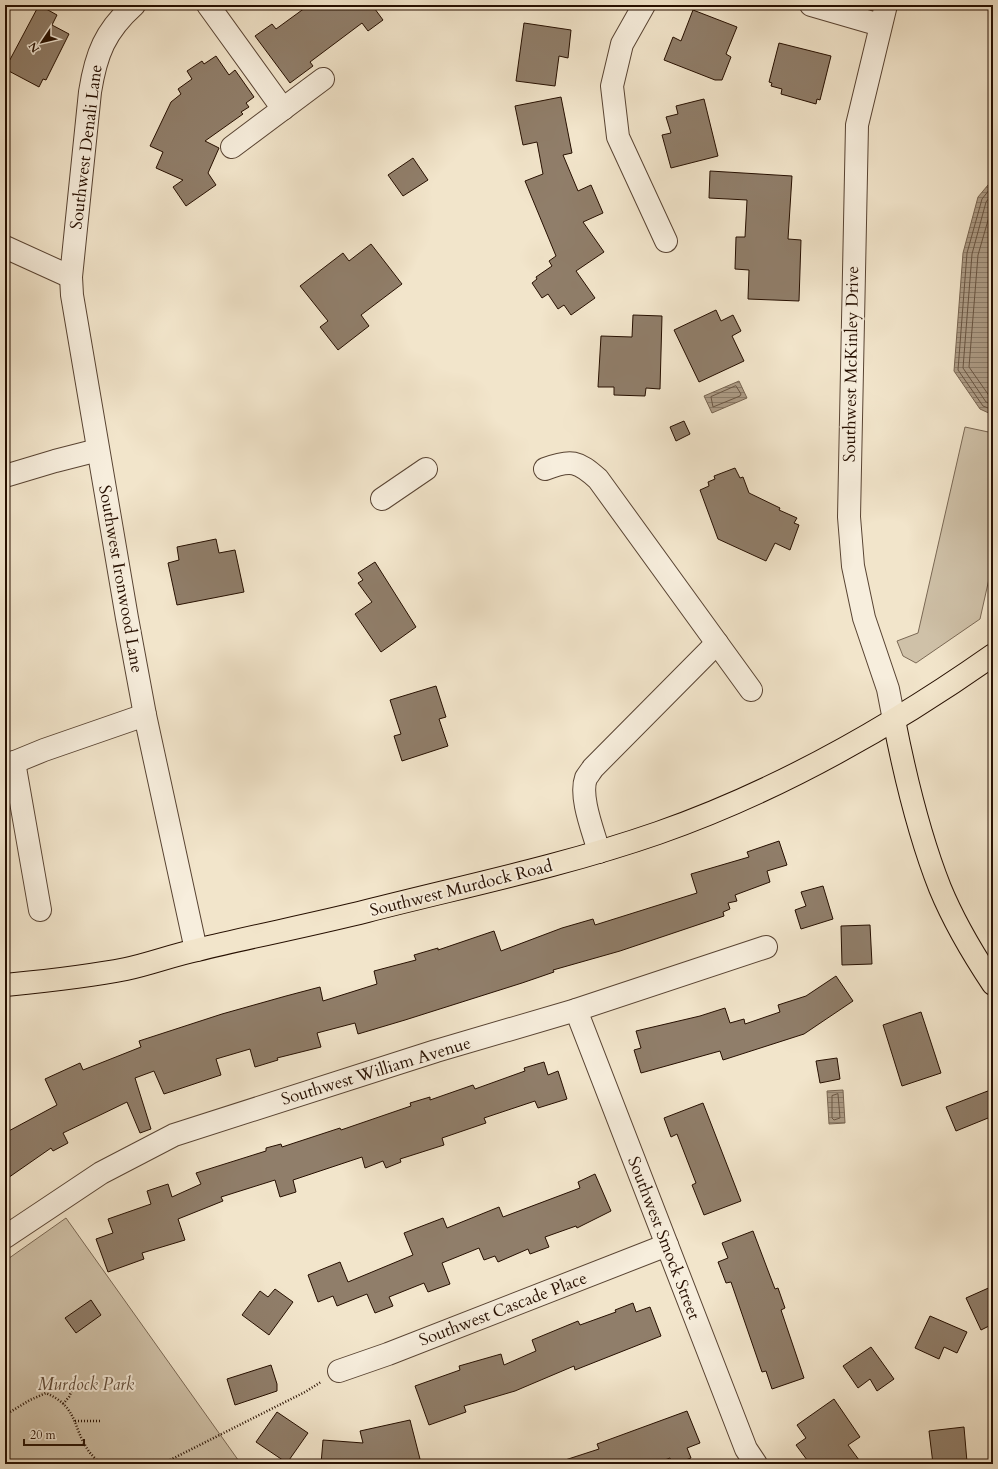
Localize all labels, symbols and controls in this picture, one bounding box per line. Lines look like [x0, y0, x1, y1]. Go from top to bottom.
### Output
north arrow [22, 22, 62, 62]
text: N [25, 39, 43, 56]
street label: Southwest Denali Lane [64, 63, 108, 231]
street label: Southwest McKinley Drive [838, 266, 864, 462]
street label: Southwest Ironwood Lane [93, 483, 149, 675]
street label: Southwest Murdock Road [367, 854, 555, 922]
street label: Southwest William Avenue [278, 1031, 474, 1111]
street label: Southwest Smock Street [622, 1153, 706, 1324]
street label: Southwest Cascade Place [416, 1266, 590, 1352]
park label: Murdock Park [38, 1373, 135, 1396]
scale bar [24, 1421, 84, 1447]
text: 20 m [30, 1427, 57, 1443]

